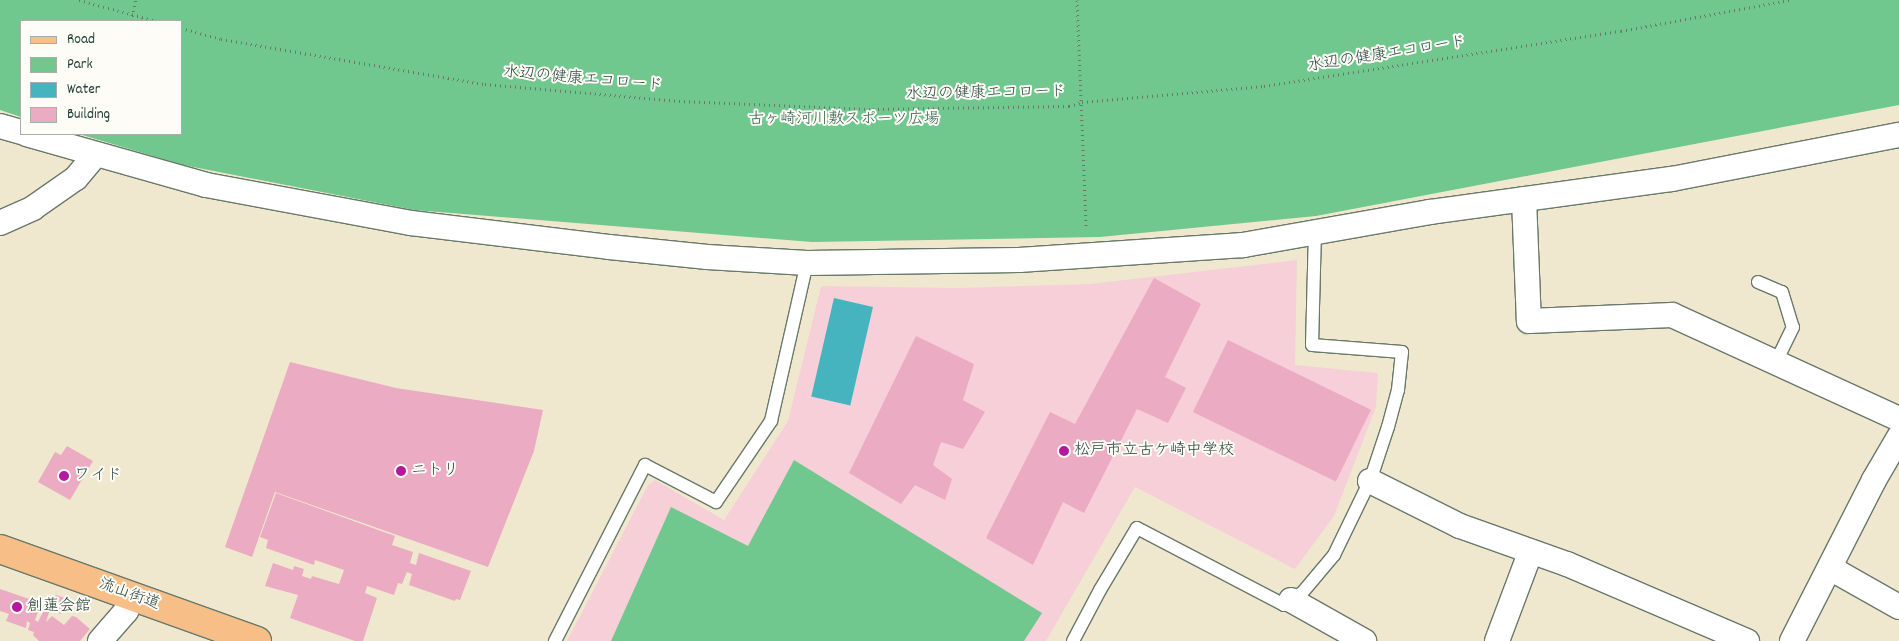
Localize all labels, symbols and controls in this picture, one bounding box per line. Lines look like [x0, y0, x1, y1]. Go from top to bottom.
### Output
legend [20, 20, 182, 135]
text: Road [67, 29, 95, 51]
street label: 水辺の健康エコロード [1306, 33, 1468, 77]
text: Park [67, 54, 93, 76]
street label: 水辺の健康エコロード [502, 63, 664, 97]
text: Water [67, 79, 100, 101]
street label: 水辺の健康エコロード [906, 83, 1066, 105]
text: Building [67, 104, 110, 126]
park label: 古ヶ崎河川敷スポーツ広場 [748, 110, 940, 130]
place label: 松戸市立古ケ崎中学校 [1074, 441, 1234, 461]
marker: 松戸市立古ケ崎中学校 [1058, 445, 1070, 457]
place label: ニトリ [411, 461, 459, 481]
marker: ニトリ [395, 465, 407, 477]
place label: ワイド [74, 466, 122, 486]
marker: ワイド [58, 470, 70, 482]
street label: 流山街道 [96, 575, 162, 615]
place label: 創蓮会館 [27, 597, 91, 617]
marker: 創蓮会館 [11, 601, 23, 613]

